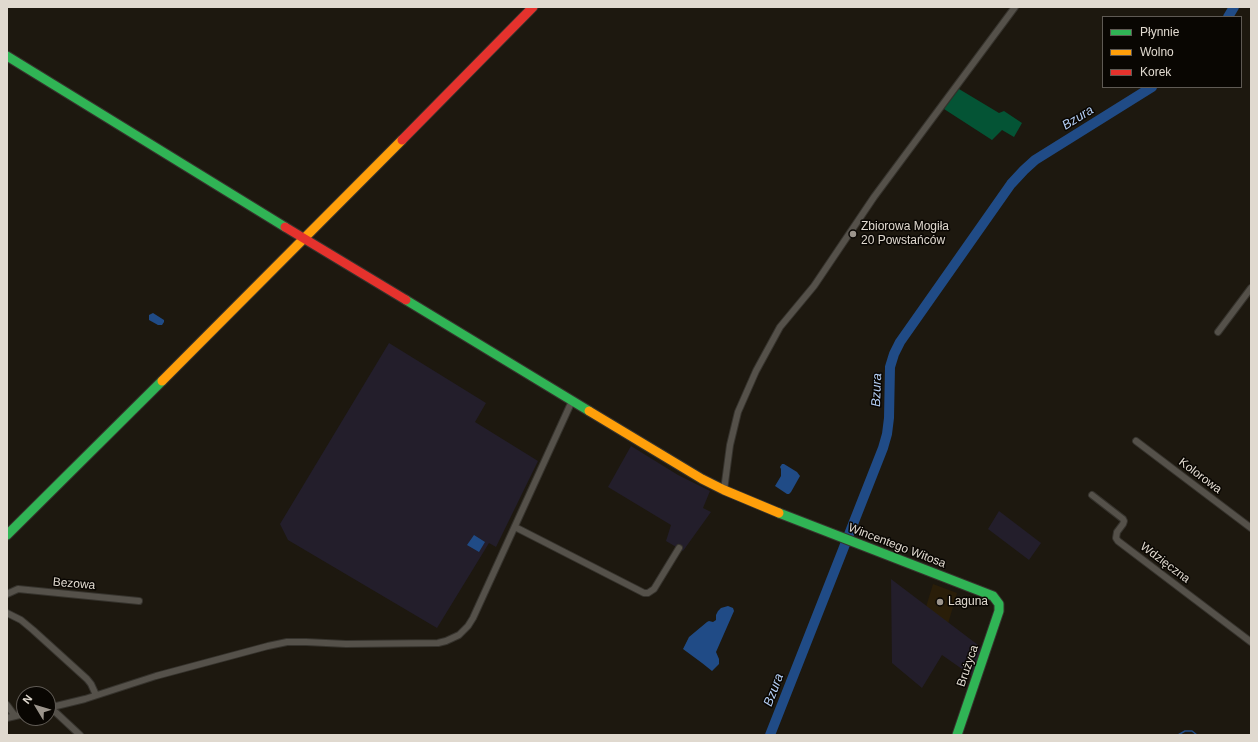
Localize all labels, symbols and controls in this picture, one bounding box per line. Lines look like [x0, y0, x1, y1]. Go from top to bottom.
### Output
legend [1102, 16, 1242, 88]
text: Płynnie [1140, 25, 1179, 39]
text: Wolno [1140, 45, 1174, 59]
text: Korek [1140, 65, 1171, 79]
water label: Bzura [1059, 102, 1097, 134]
place label: Zbiorowa Mogiła 20 Powstańców [861, 220, 949, 248]
marker: Zbiorowa Mogiła 20 Powstańców [848, 229, 858, 239]
water label: Bzura [869, 373, 885, 407]
street label: Kolorowa [1176, 455, 1224, 497]
street label: Wincentego Witosa [846, 521, 948, 571]
street label: Wdzięczna [1137, 540, 1193, 586]
street label: Bezowa [52, 575, 96, 593]
place label: Laguna [948, 595, 988, 609]
marker: Laguna [935, 597, 945, 607]
street label: Brużyca [954, 643, 982, 689]
water label: Bzura [761, 671, 787, 709]
north arrow [16, 686, 56, 726]
text: N [20, 692, 35, 706]

